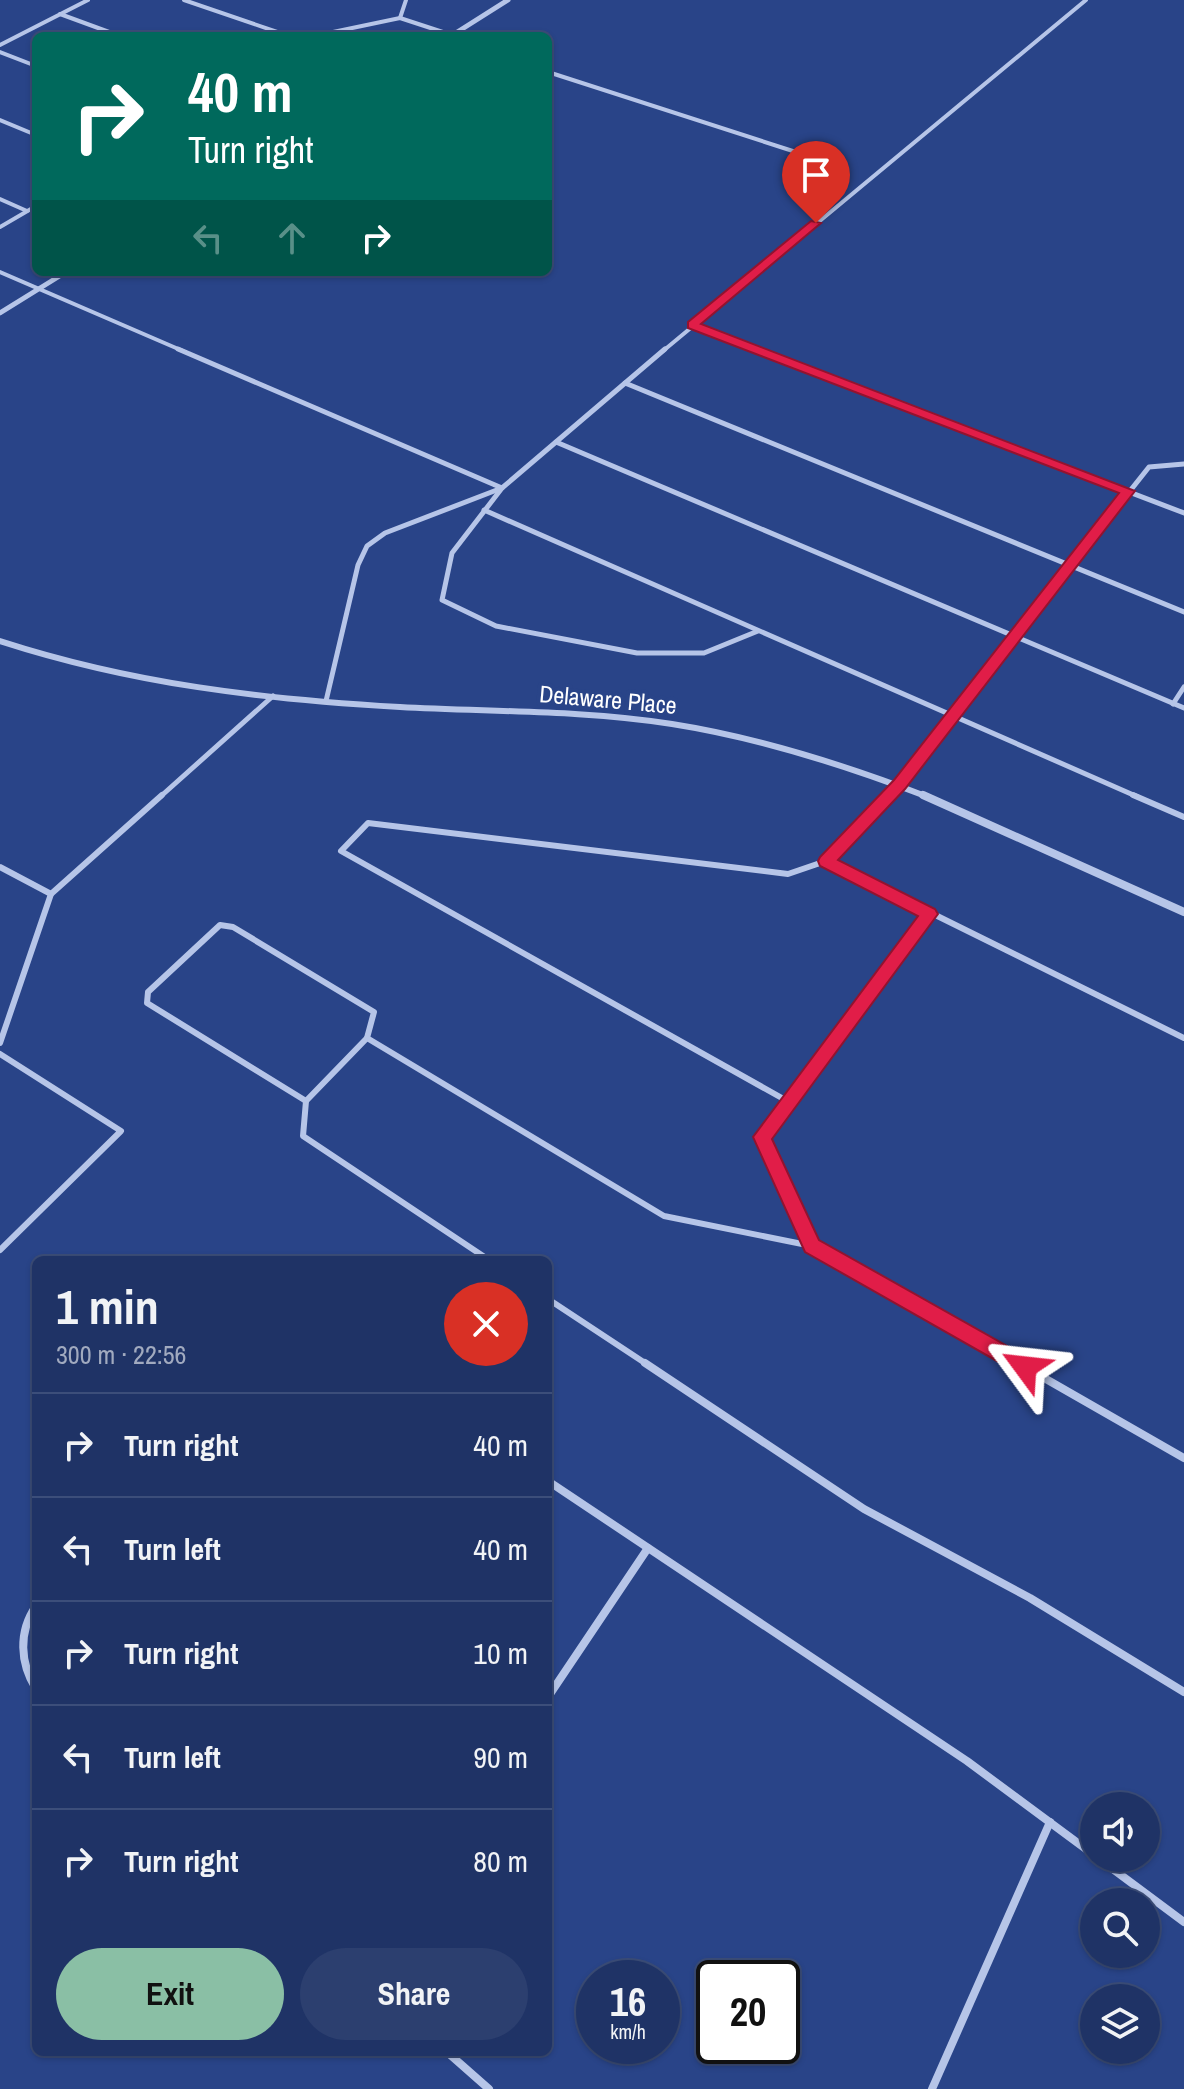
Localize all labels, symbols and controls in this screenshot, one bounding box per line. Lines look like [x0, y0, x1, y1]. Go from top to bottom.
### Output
text: 40 m [188, 54, 293, 129]
icon: right [56, 64, 160, 168]
text: Turn right [188, 126, 313, 174]
pin [782, 141, 850, 223]
icon: arrive [794, 153, 838, 197]
icon: left [186, 216, 230, 260]
icon: ahead [270, 216, 314, 260]
icon: right [354, 216, 398, 260]
street label: Delaware Place [538, 677, 678, 721]
text: 1 min [56, 1274, 159, 1339]
button: close [444, 1282, 528, 1366]
position arrow [983, 1325, 1067, 1409]
text: 300 m · 22:56 [56, 1337, 186, 1372]
icon: right [56, 1423, 100, 1467]
text: Turn right [124, 1425, 238, 1465]
text: 40 m [473, 1425, 528, 1465]
icon: left [56, 1527, 100, 1571]
text: Turn left [124, 1529, 221, 1569]
text: 40 m [473, 1529, 528, 1569]
icon: right [56, 1631, 100, 1675]
text: Turn right [124, 1633, 238, 1673]
text: 10 m [473, 1633, 528, 1673]
icon: left [56, 1735, 100, 1779]
text: Turn left [124, 1737, 221, 1777]
text: 90 m [473, 1737, 528, 1777]
map controls [1080, 1792, 1160, 2064]
button: sound [1080, 1792, 1160, 1872]
icon: right [56, 1839, 100, 1883]
text: Turn right [124, 1841, 238, 1881]
text: 80 m [473, 1841, 528, 1881]
button: search [1080, 1888, 1160, 1968]
button: Exit [56, 1948, 284, 2040]
button: Share [300, 1948, 528, 2040]
speed limit sign: 20 [696, 1960, 800, 2064]
text: 16 [610, 1975, 646, 2028]
button: layers [1080, 1984, 1160, 2064]
text: km/h [610, 2018, 646, 2045]

